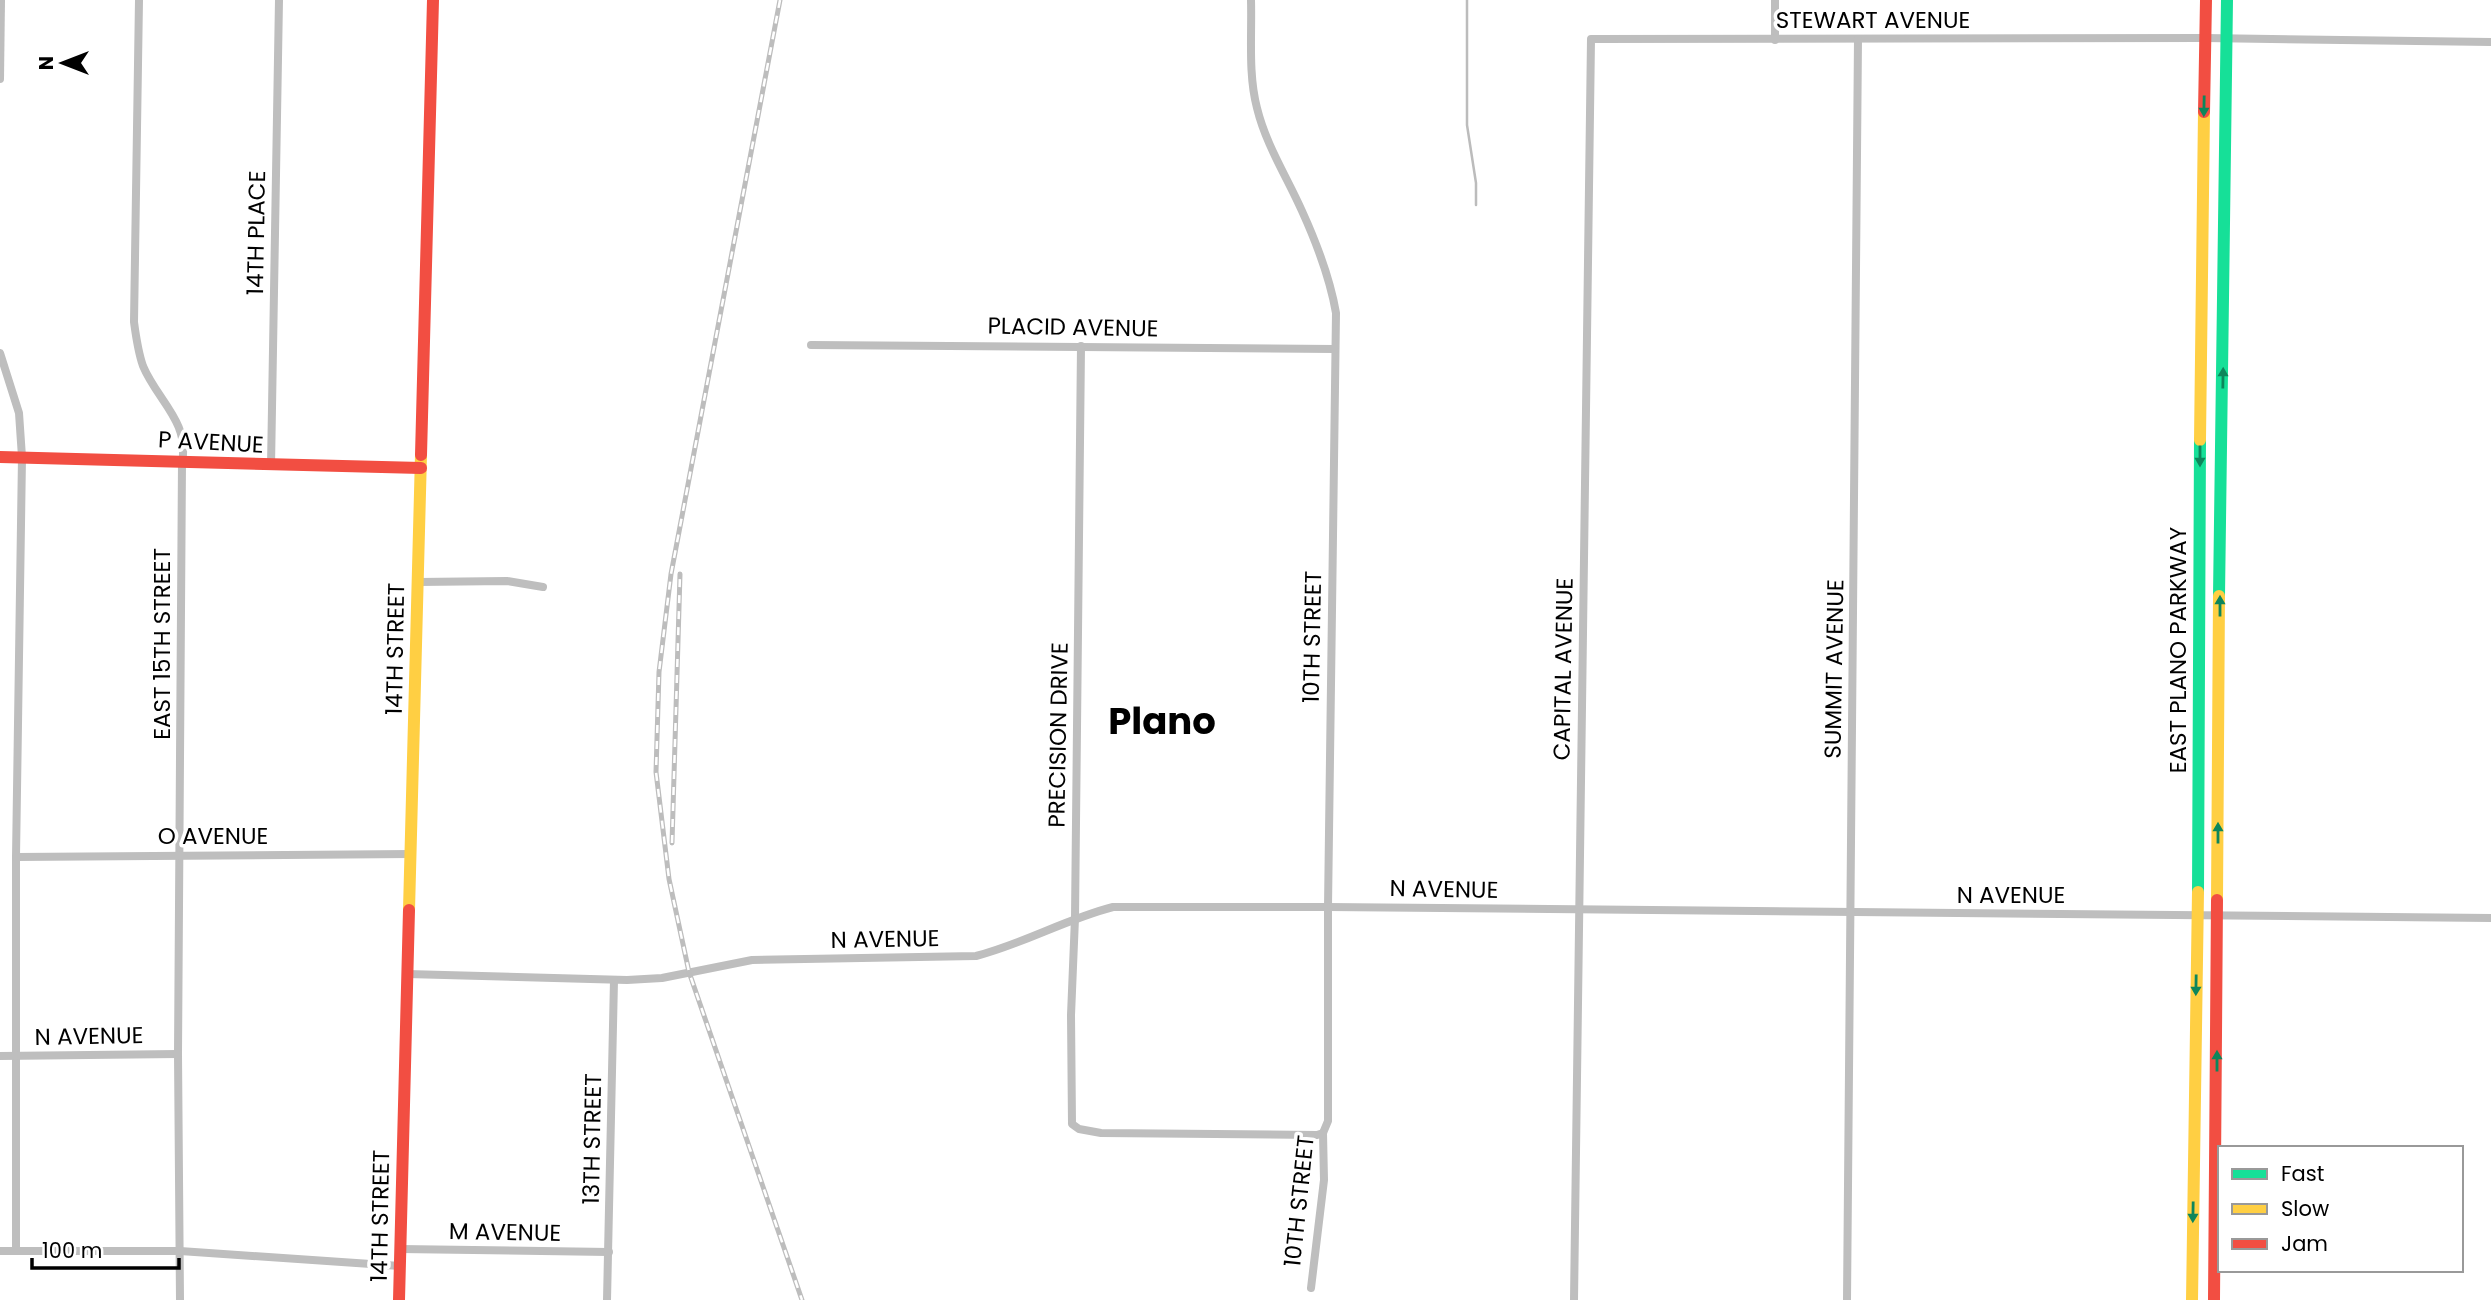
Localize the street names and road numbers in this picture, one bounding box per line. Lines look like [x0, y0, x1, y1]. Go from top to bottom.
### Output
street label: STEWART AVENUE [1776, 4, 1970, 36]
street label: 14TH PLACE [239, 170, 273, 296]
street label: PLACID AVENUE [987, 310, 1159, 344]
street label: P AVENUE [157, 423, 265, 461]
street label: EAST PLANO PARKWAY [2162, 527, 2194, 773]
street label: EAST 15TH STREET [146, 548, 178, 740]
street label: 10TH STREET [1295, 571, 1329, 703]
street label: CAPITAL AVENUE [1545, 577, 1581, 761]
street label: SUMMIT AVENUE [1816, 579, 1852, 759]
street label: 14TH STREET [378, 583, 412, 715]
street label: PRECISION DRIVE [1040, 642, 1076, 828]
street label: O AVENUE [158, 820, 268, 852]
street label: N AVENUE [1389, 872, 1499, 906]
street label: N AVENUE [1957, 879, 2065, 911]
street label: N AVENUE [830, 922, 940, 956]
street label: N AVENUE [34, 1019, 144, 1053]
street label: 13TH STREET [575, 1073, 609, 1205]
street label: 10TH STREET [1276, 1134, 1322, 1268]
street label: 14TH STREET [363, 1150, 397, 1282]
street label: M AVENUE [449, 1215, 561, 1249]

